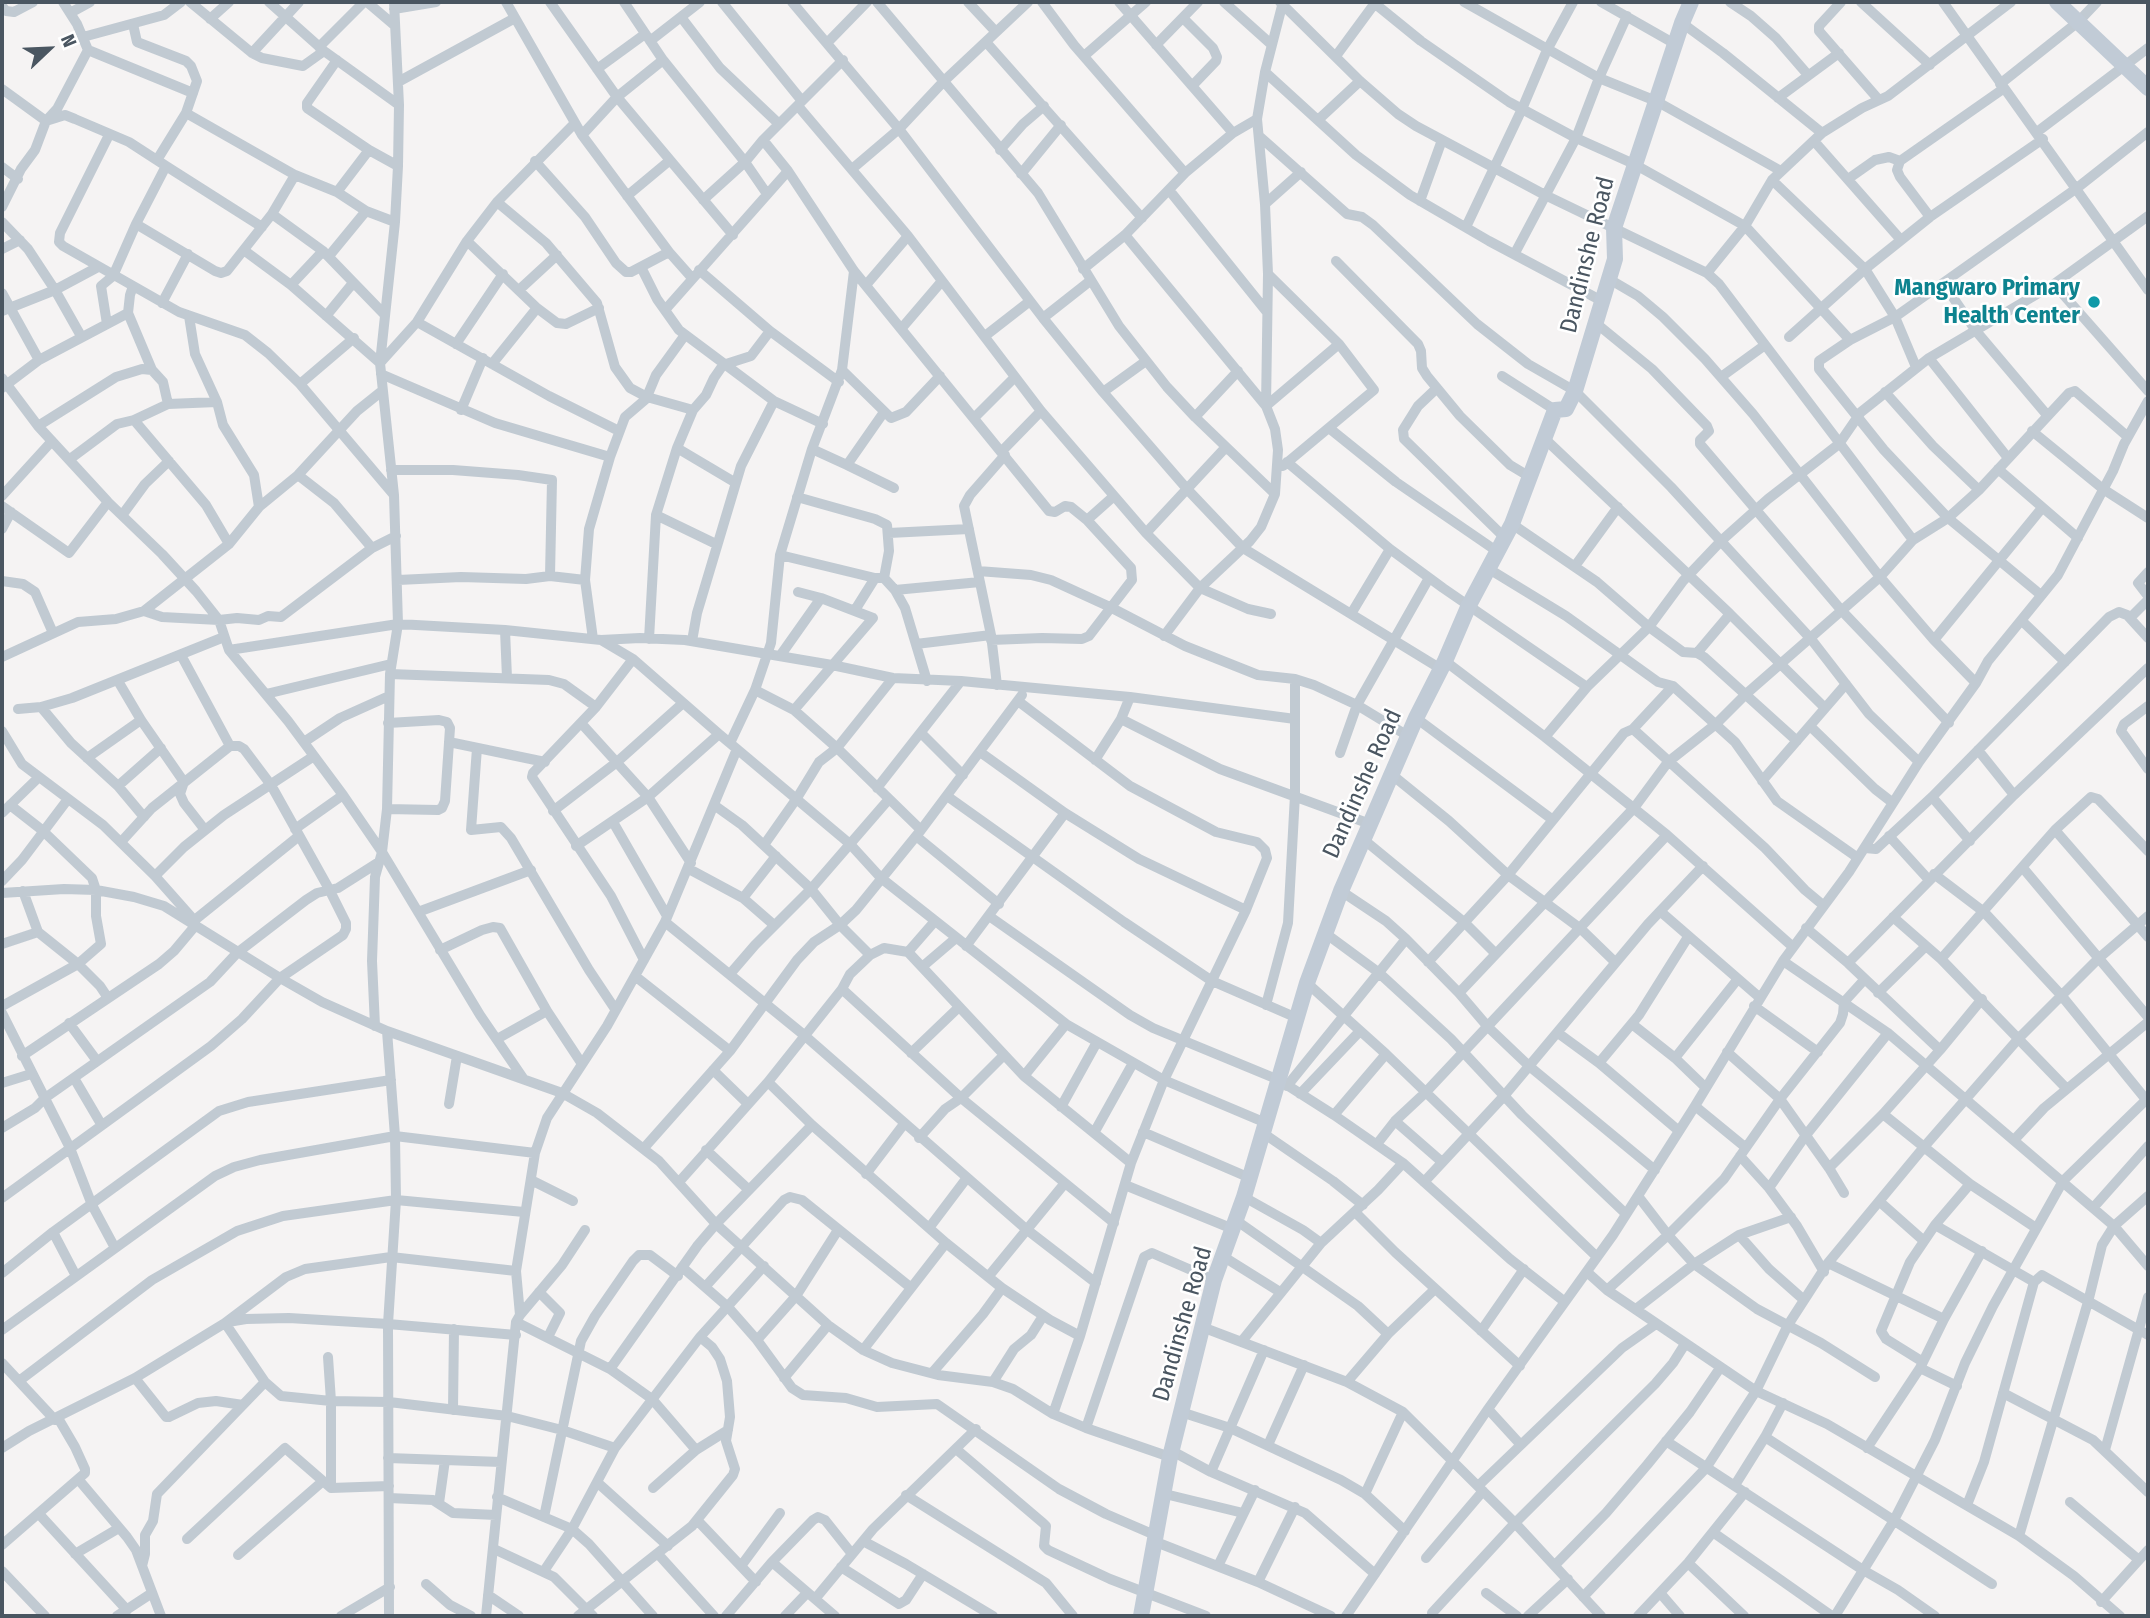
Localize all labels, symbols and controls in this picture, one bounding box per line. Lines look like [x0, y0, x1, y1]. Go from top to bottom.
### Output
north arrow [14, 14, 84, 84]
text: N [56, 31, 82, 50]
street label: Dandinshe Road [1555, 174, 1621, 336]
place label: Mangwaro Primary Health Center [1894, 274, 2080, 330]
marker: Mangwaro Primary Health Center [2086, 294, 2102, 310]
street label: Dandinshe Road [1317, 705, 1409, 863]
street label: Dandinshe Road [1147, 1243, 1219, 1405]

